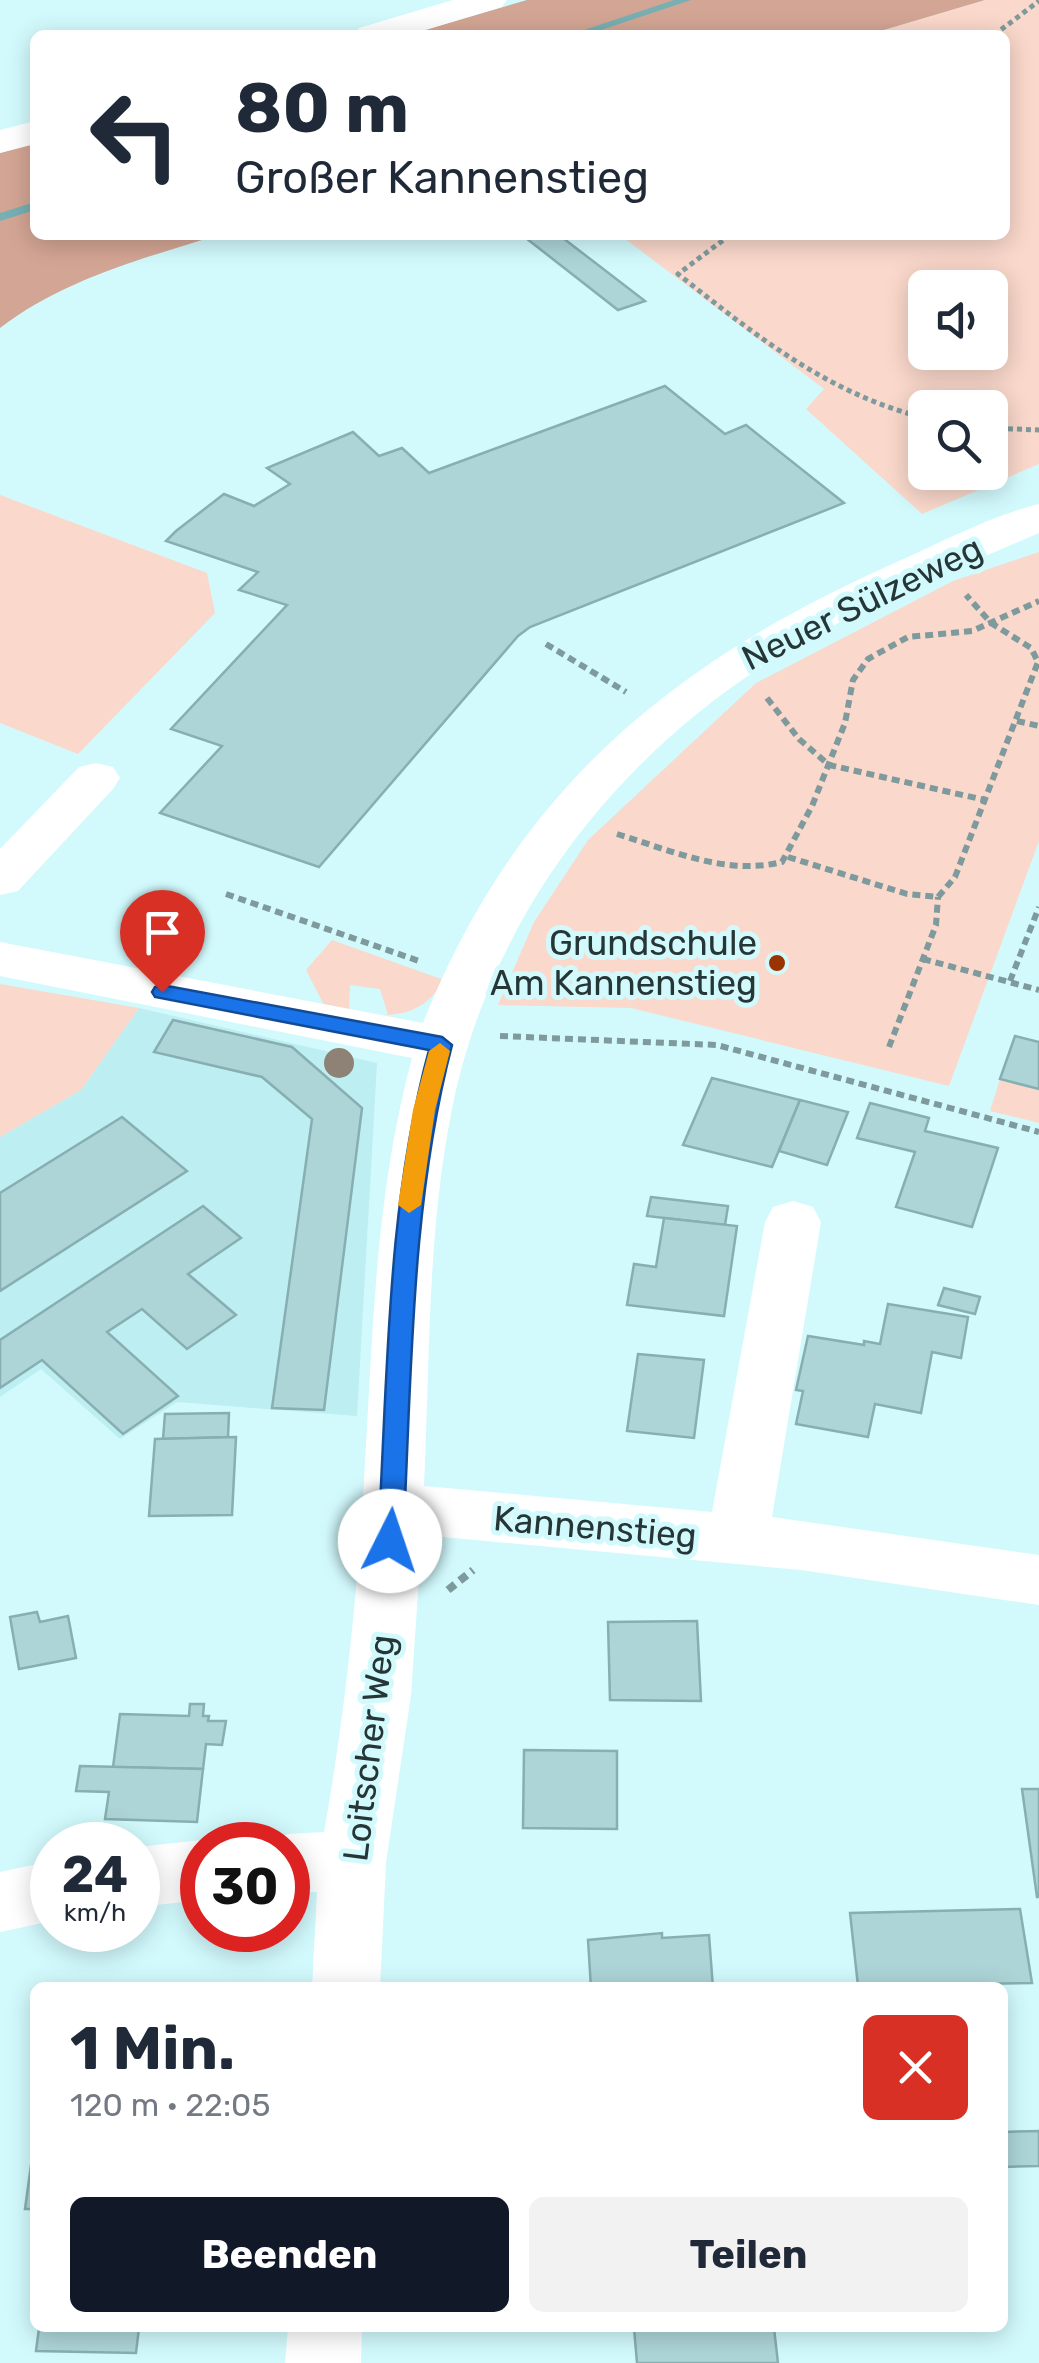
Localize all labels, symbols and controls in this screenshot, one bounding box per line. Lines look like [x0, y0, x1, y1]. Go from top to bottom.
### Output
text: 80 m [235, 67, 409, 150]
icon: left [70, 70, 200, 200]
text: Großer Kannenstieg [235, 151, 649, 204]
map controls [908, 270, 1008, 490]
button: sound [908, 270, 1008, 370]
button: search [908, 390, 1008, 490]
street label: Neuer Sülzeweg [735, 527, 989, 679]
pin [120, 890, 205, 993]
icon: arrive [135, 905, 190, 960]
place label: Grundschule Am Kannenstieg [490, 922, 757, 1004]
marker: Grundschule Am Kannenstieg [766, 952, 788, 974]
position arrow [338, 1489, 442, 1593]
street label: Kannenstieg [492, 1497, 698, 1557]
street label: Loitscher Weg [334, 1632, 404, 1864]
speed limit sign: 30 [180, 1822, 310, 1952]
text: 24 [62, 1845, 128, 1905]
text: km/h [64, 1898, 126, 1927]
text: 1 Min. [70, 2013, 235, 2084]
button: close [863, 2015, 968, 2120]
text: 120 m · 22:05 [70, 2086, 270, 2124]
button: Beenden [70, 2197, 509, 2312]
button: Teilen [529, 2197, 968, 2312]

